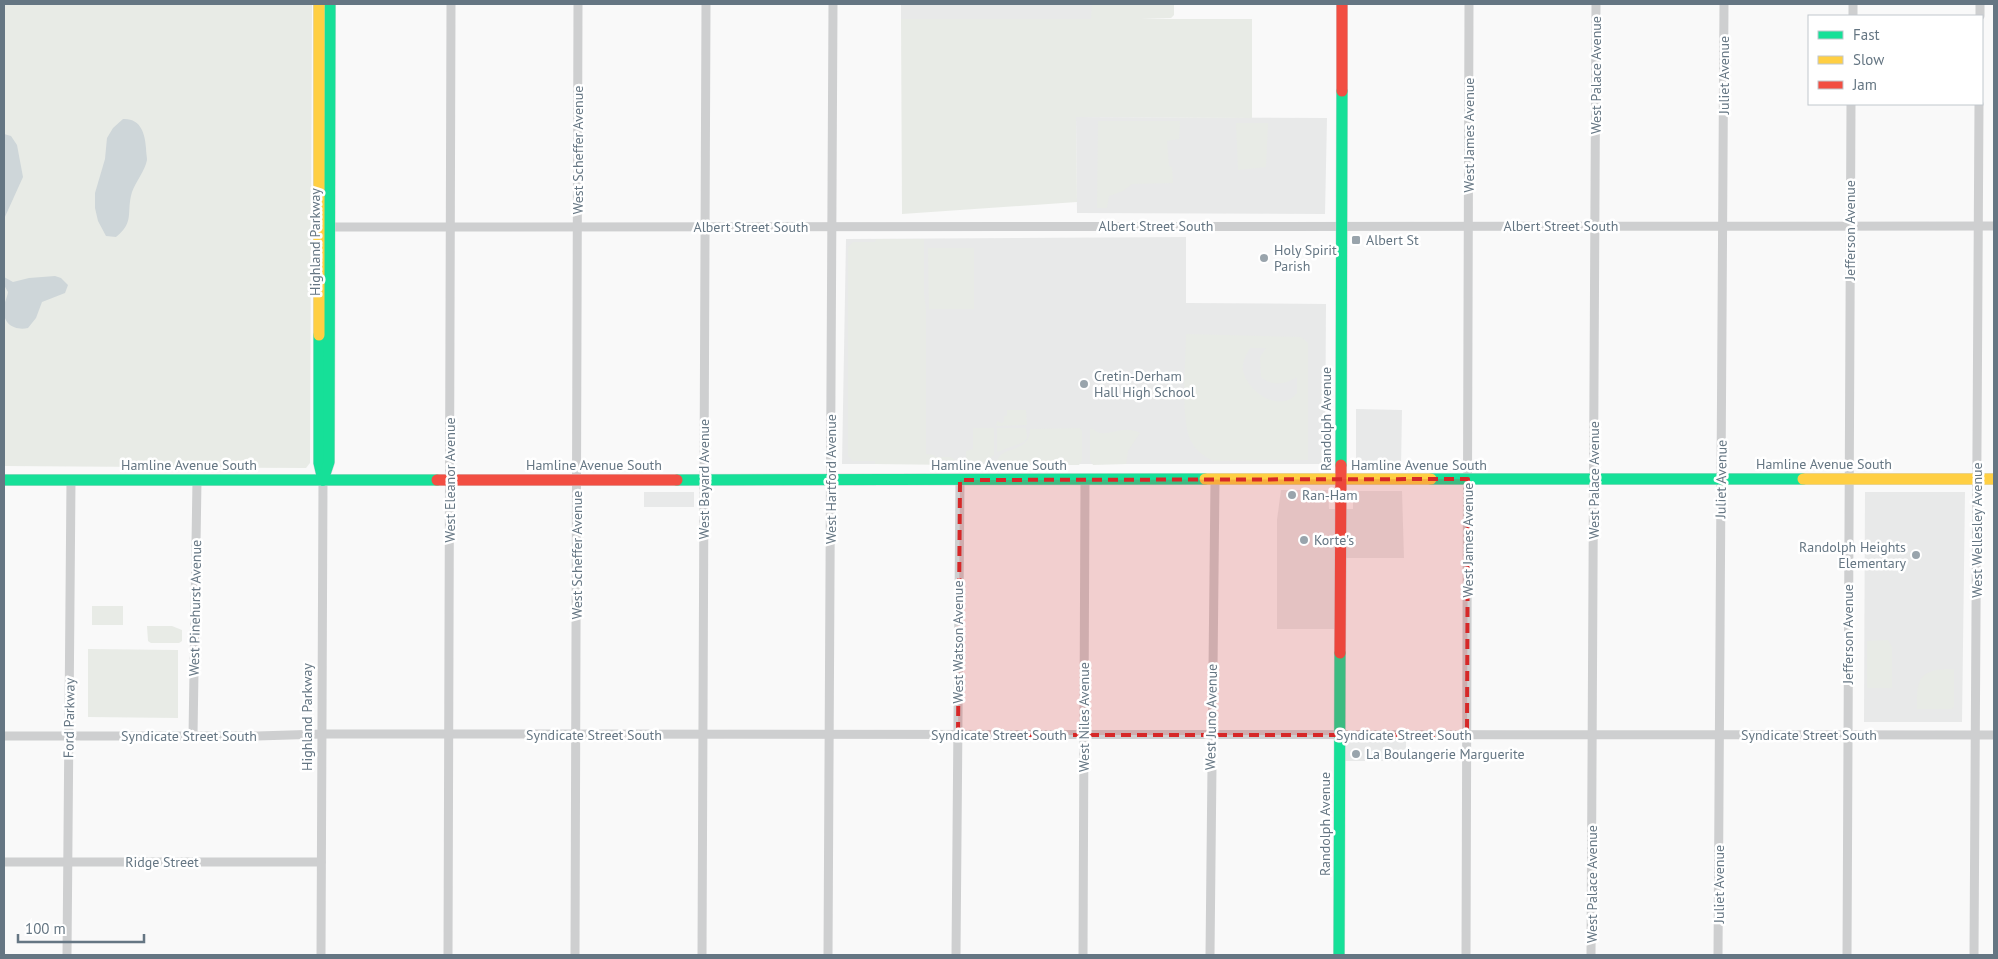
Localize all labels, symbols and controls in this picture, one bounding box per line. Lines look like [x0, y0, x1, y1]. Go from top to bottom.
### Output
legend [1808, 15, 1983, 105]
street label: West Palace Avenue [1587, 16, 1605, 134]
text: Fast [1853, 25, 1880, 44]
street label: Juliet Avenue [1715, 36, 1733, 115]
text: Slow [1853, 50, 1884, 69]
text: Jam [1852, 75, 1877, 94]
street label: West James Avenue [1460, 78, 1478, 192]
street label: West Scheffer Avenue [569, 86, 587, 214]
street label: Jefferson Avenue [1841, 180, 1859, 281]
street label: Highland Parkway [306, 188, 324, 296]
street label: Albert Street South [1099, 217, 1214, 235]
street label: Albert Street South [1504, 217, 1619, 235]
street label: Albert Street South [694, 218, 809, 236]
place label: Albert St [1366, 231, 1419, 249]
marker: Albert St [1350, 234, 1362, 246]
place label: Holy Spirit Parish [1274, 241, 1337, 275]
marker: Holy Spirit Parish [1258, 252, 1270, 264]
place label: Cretin-Derham Hall High School [1094, 367, 1195, 401]
street label: Randolph Avenue [1317, 367, 1335, 471]
marker: Cretin-Derham Hall High School [1078, 378, 1090, 390]
street label: West Hartford Avenue [822, 414, 840, 544]
street label: West Eleanor Avenue [441, 417, 459, 543]
street label: West Bayard Avenue [695, 419, 713, 539]
street label: West Palace Avenue [1585, 421, 1603, 539]
street label: Juliet Avenue [1711, 440, 1731, 519]
street label: Hamline Avenue South [1756, 455, 1892, 473]
street label: Hamline Avenue South [121, 456, 257, 474]
street label: Hamline Avenue South [526, 456, 662, 474]
street label: Hamline Avenue South [931, 456, 1067, 474]
street label: Hamline Avenue South [1351, 456, 1487, 474]
street label: West Wellesley Avenue [1968, 462, 1986, 598]
street label: West James Avenue [1459, 483, 1477, 597]
place label: Ran-Ham [1302, 486, 1358, 504]
marker: Ran-Ham [1286, 489, 1298, 501]
street label: West Scheffer Avenue [568, 491, 586, 619]
place label: Korte's [1314, 531, 1354, 549]
marker: Korte's [1298, 534, 1310, 546]
place label: Randolph Heights Elementary [1799, 538, 1906, 572]
street label: West Pinehurst Avenue [185, 540, 205, 676]
marker: Randolph Heights Elementary [1910, 549, 1922, 561]
street label: West Watson Avenue [949, 580, 967, 704]
street label: Jefferson Avenue [1839, 584, 1857, 685]
street label: West Niles Avenue [1075, 662, 1093, 772]
street label: Highland Parkway [298, 663, 316, 771]
street label: West Juno Avenue [1201, 664, 1221, 770]
street label: Ford Parkway [59, 677, 79, 758]
street label: Syndicate Street South [526, 726, 662, 744]
street label: Syndicate Street South [931, 726, 1067, 744]
street label: Syndicate Street South [1336, 726, 1472, 744]
street label: Syndicate Street South [1741, 726, 1877, 744]
street label: Syndicate Street South [121, 727, 257, 745]
place label: La Boulangerie Marguerite [1366, 745, 1525, 763]
marker: La Boulangerie Marguerite [1350, 748, 1362, 760]
street label: Randolph Avenue [1316, 772, 1334, 876]
street label: West Palace Avenue [1583, 825, 1601, 943]
street label: Juliet Avenue [1710, 845, 1728, 924]
street label: Ridge Street [125, 853, 199, 871]
scale bar [18, 912, 144, 944]
text: 100 m [25, 919, 66, 938]

